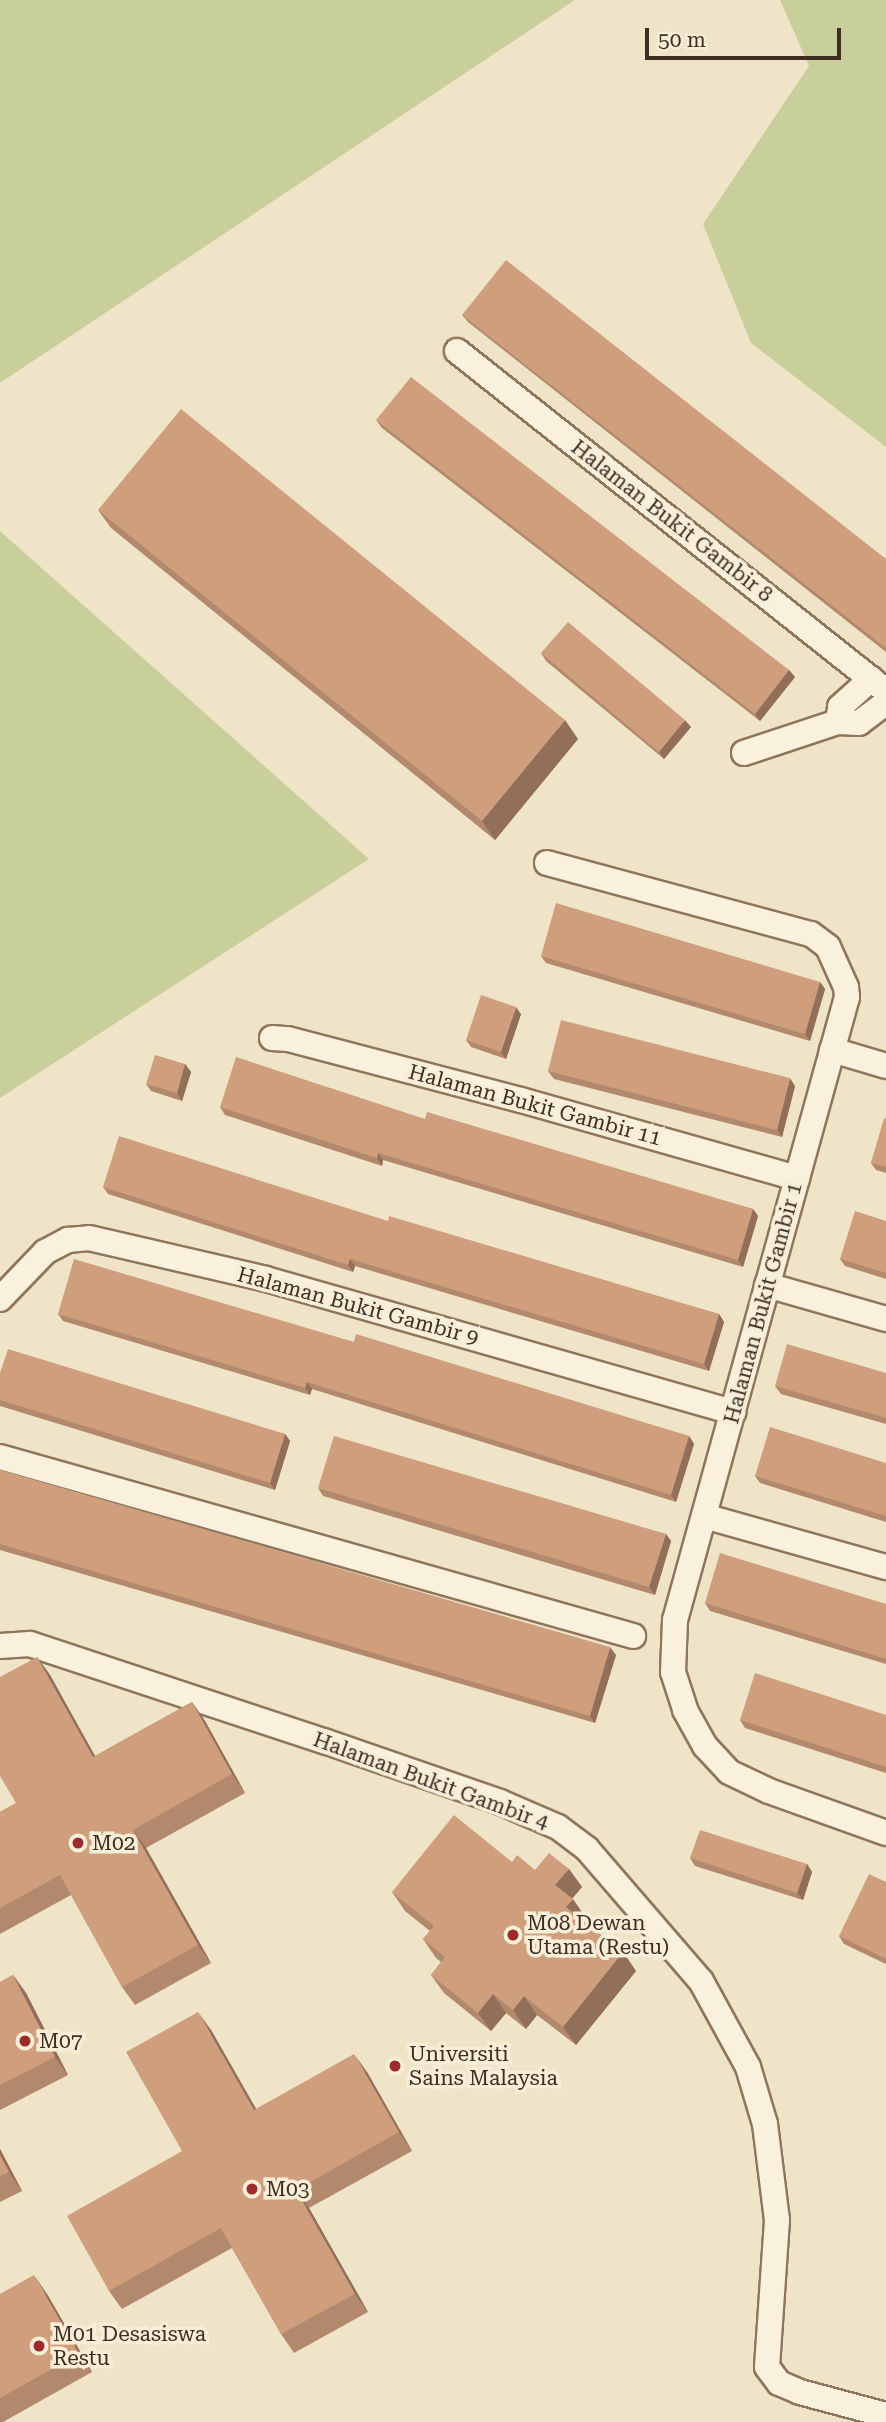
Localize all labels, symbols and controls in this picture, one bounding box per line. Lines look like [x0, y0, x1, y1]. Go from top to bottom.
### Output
scale bar [648, 14, 844, 58]
text: 50 m [658, 28, 706, 52]
street label: Halaman Bukit Gambir 8 [566, 434, 778, 608]
street label: Halaman Bukit Gambir 11 [406, 1059, 664, 1151]
street label: Halaman Bukit Gambir 1 [719, 1180, 807, 1426]
street label: Halaman Bukit Gambir 9 [235, 1262, 481, 1350]
street label: Halaman Bukit Gambir 4 [310, 1727, 552, 1835]
place label: M02 [92, 1830, 136, 1856]
marker: M02 [70, 1835, 86, 1851]
place label: M08 Dewan Utama (Restu) [527, 1910, 669, 1960]
marker: M08 Dewan Utama (Restu) [505, 1927, 521, 1943]
place label: M07 [39, 2028, 83, 2054]
marker: M07 [17, 2033, 33, 2049]
place label: Universiti Sains Malaysia [409, 2041, 558, 2091]
marker: Universiti Sains Malaysia [387, 2058, 403, 2074]
place label: M03 [266, 2176, 310, 2202]
marker: M03 [244, 2181, 260, 2197]
place label: M01 Desasiswa Restu [53, 2321, 206, 2371]
marker: M01 Desasiswa Restu [31, 2338, 47, 2354]

